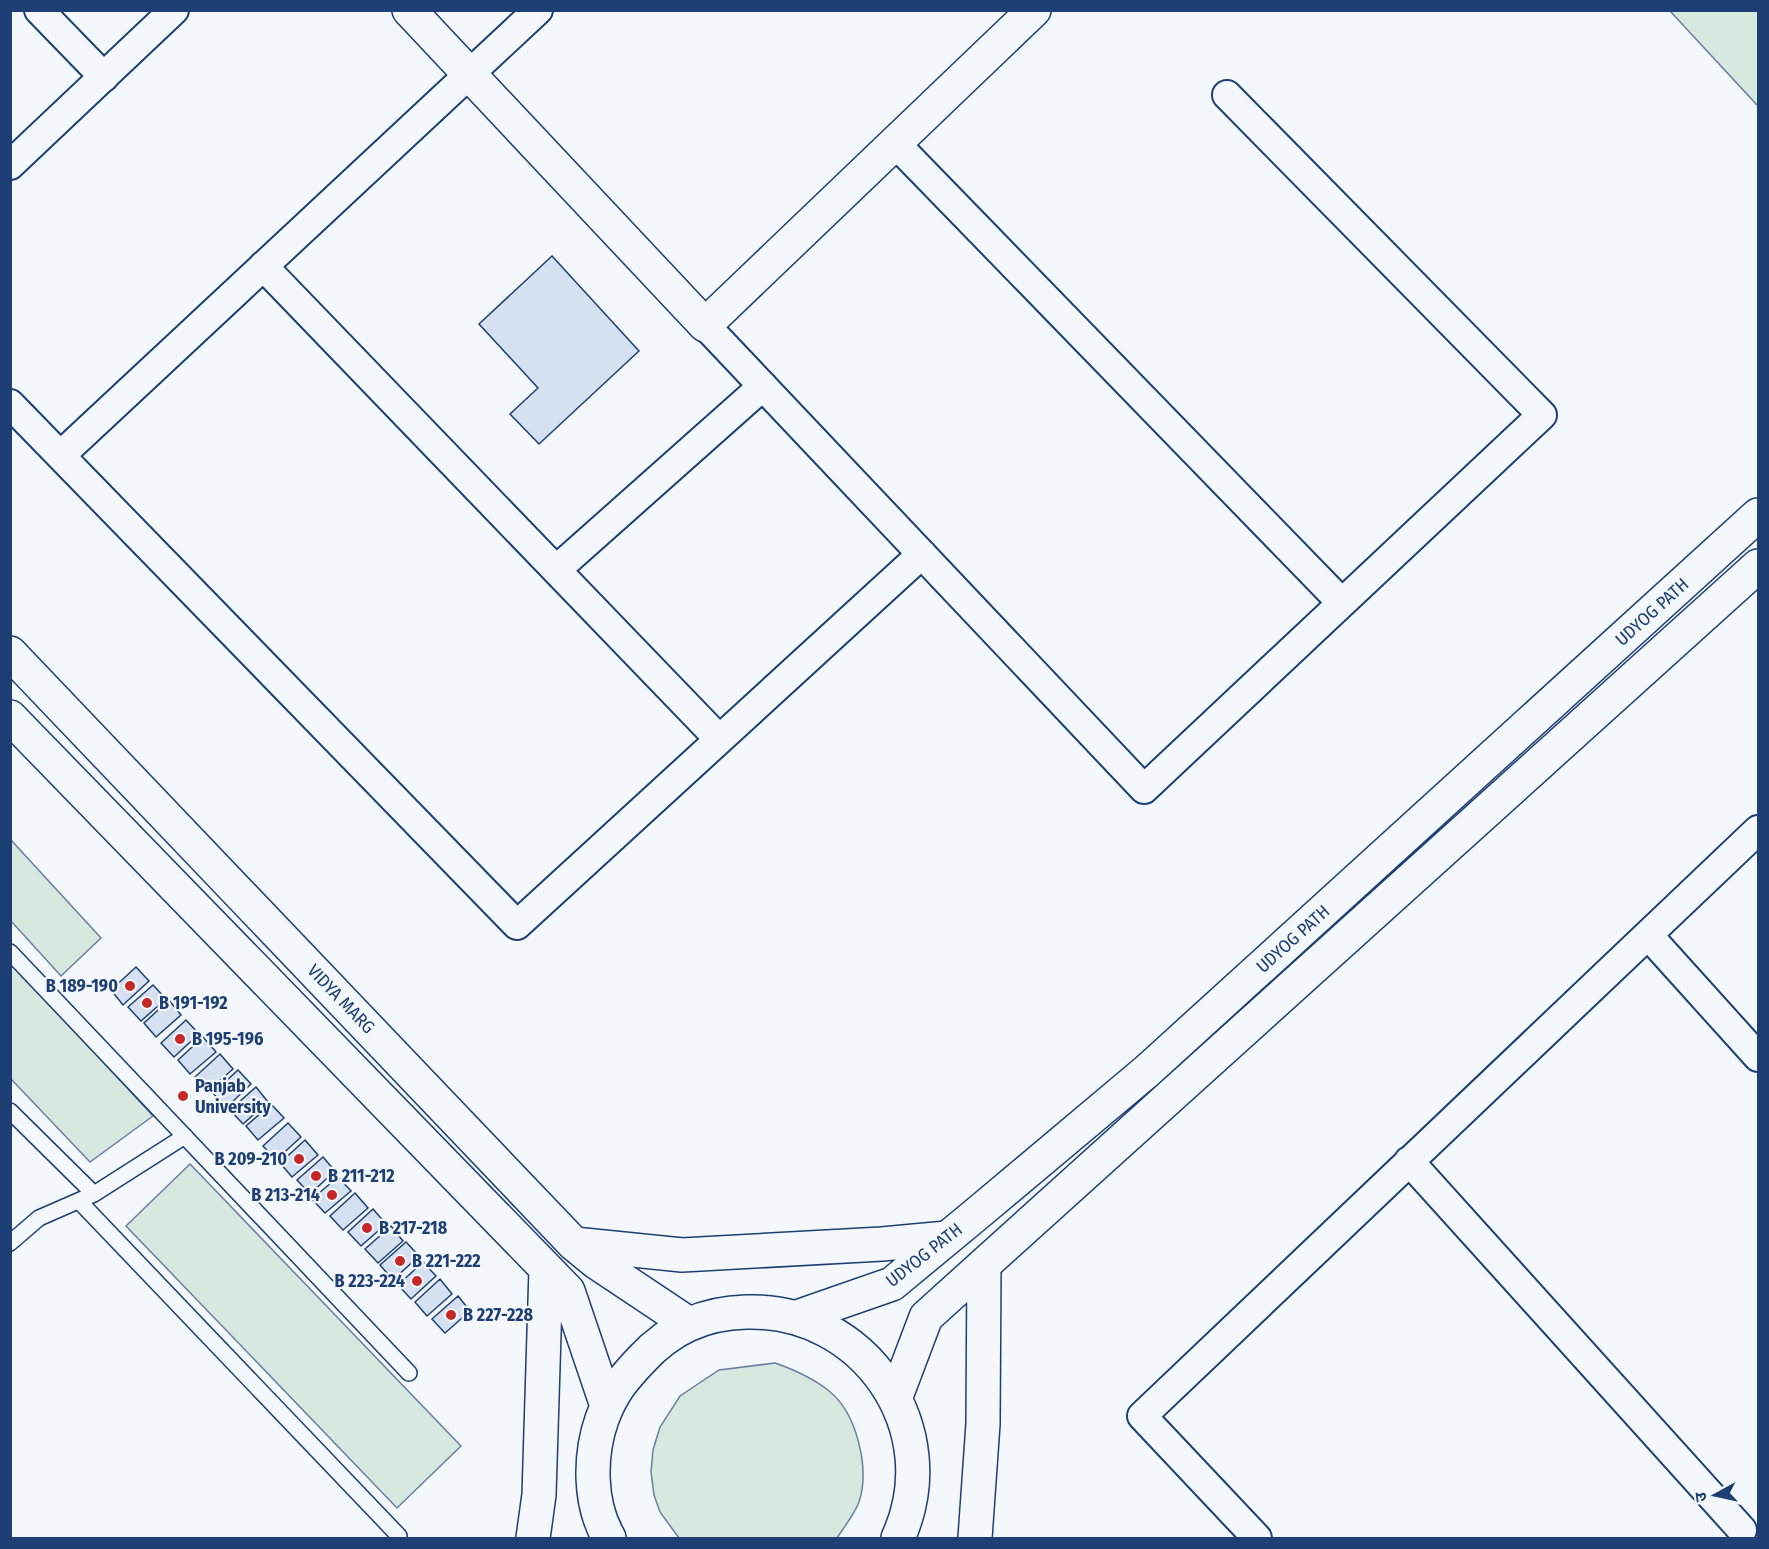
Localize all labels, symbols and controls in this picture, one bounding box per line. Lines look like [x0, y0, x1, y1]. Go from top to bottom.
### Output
street label: UDYOG PATH [1611, 573, 1693, 651]
street label: UDYOG PATH [1252, 900, 1334, 978]
street label: VIDYA MARG [303, 960, 379, 1038]
place label: B 189-190 [46, 975, 118, 997]
marker: B 189-190 [123, 979, 137, 993]
place label: B 191-192 [159, 992, 228, 1014]
marker: B 191-192 [140, 996, 154, 1010]
place label: B 195-196 [192, 1028, 263, 1050]
marker: B 195-196 [173, 1032, 187, 1046]
place label: Panjab University [195, 1075, 271, 1118]
marker: Panjab University [176, 1089, 190, 1103]
place label: B 209-210 [215, 1148, 287, 1170]
marker: B 209-210 [292, 1152, 306, 1166]
place label: B 211-212 [328, 1165, 395, 1187]
marker: B 211-212 [309, 1169, 323, 1183]
place label: B 213-214 [251, 1184, 320, 1206]
marker: B 213-214 [325, 1188, 339, 1202]
place label: B 217-218 [379, 1217, 448, 1239]
street label: UDYOG PATH [881, 1218, 967, 1292]
marker: B 217-218 [360, 1221, 374, 1235]
place label: B 221-222 [412, 1250, 481, 1272]
marker: B 221-222 [393, 1254, 407, 1268]
place label: B 223-224 [335, 1270, 405, 1292]
marker: B 223-224 [410, 1274, 424, 1288]
place label: B 227-228 [463, 1304, 534, 1326]
marker: B 227-228 [444, 1308, 458, 1322]
north arrow [1685, 1465, 1745, 1525]
text: उ [1690, 1490, 1711, 1503]

